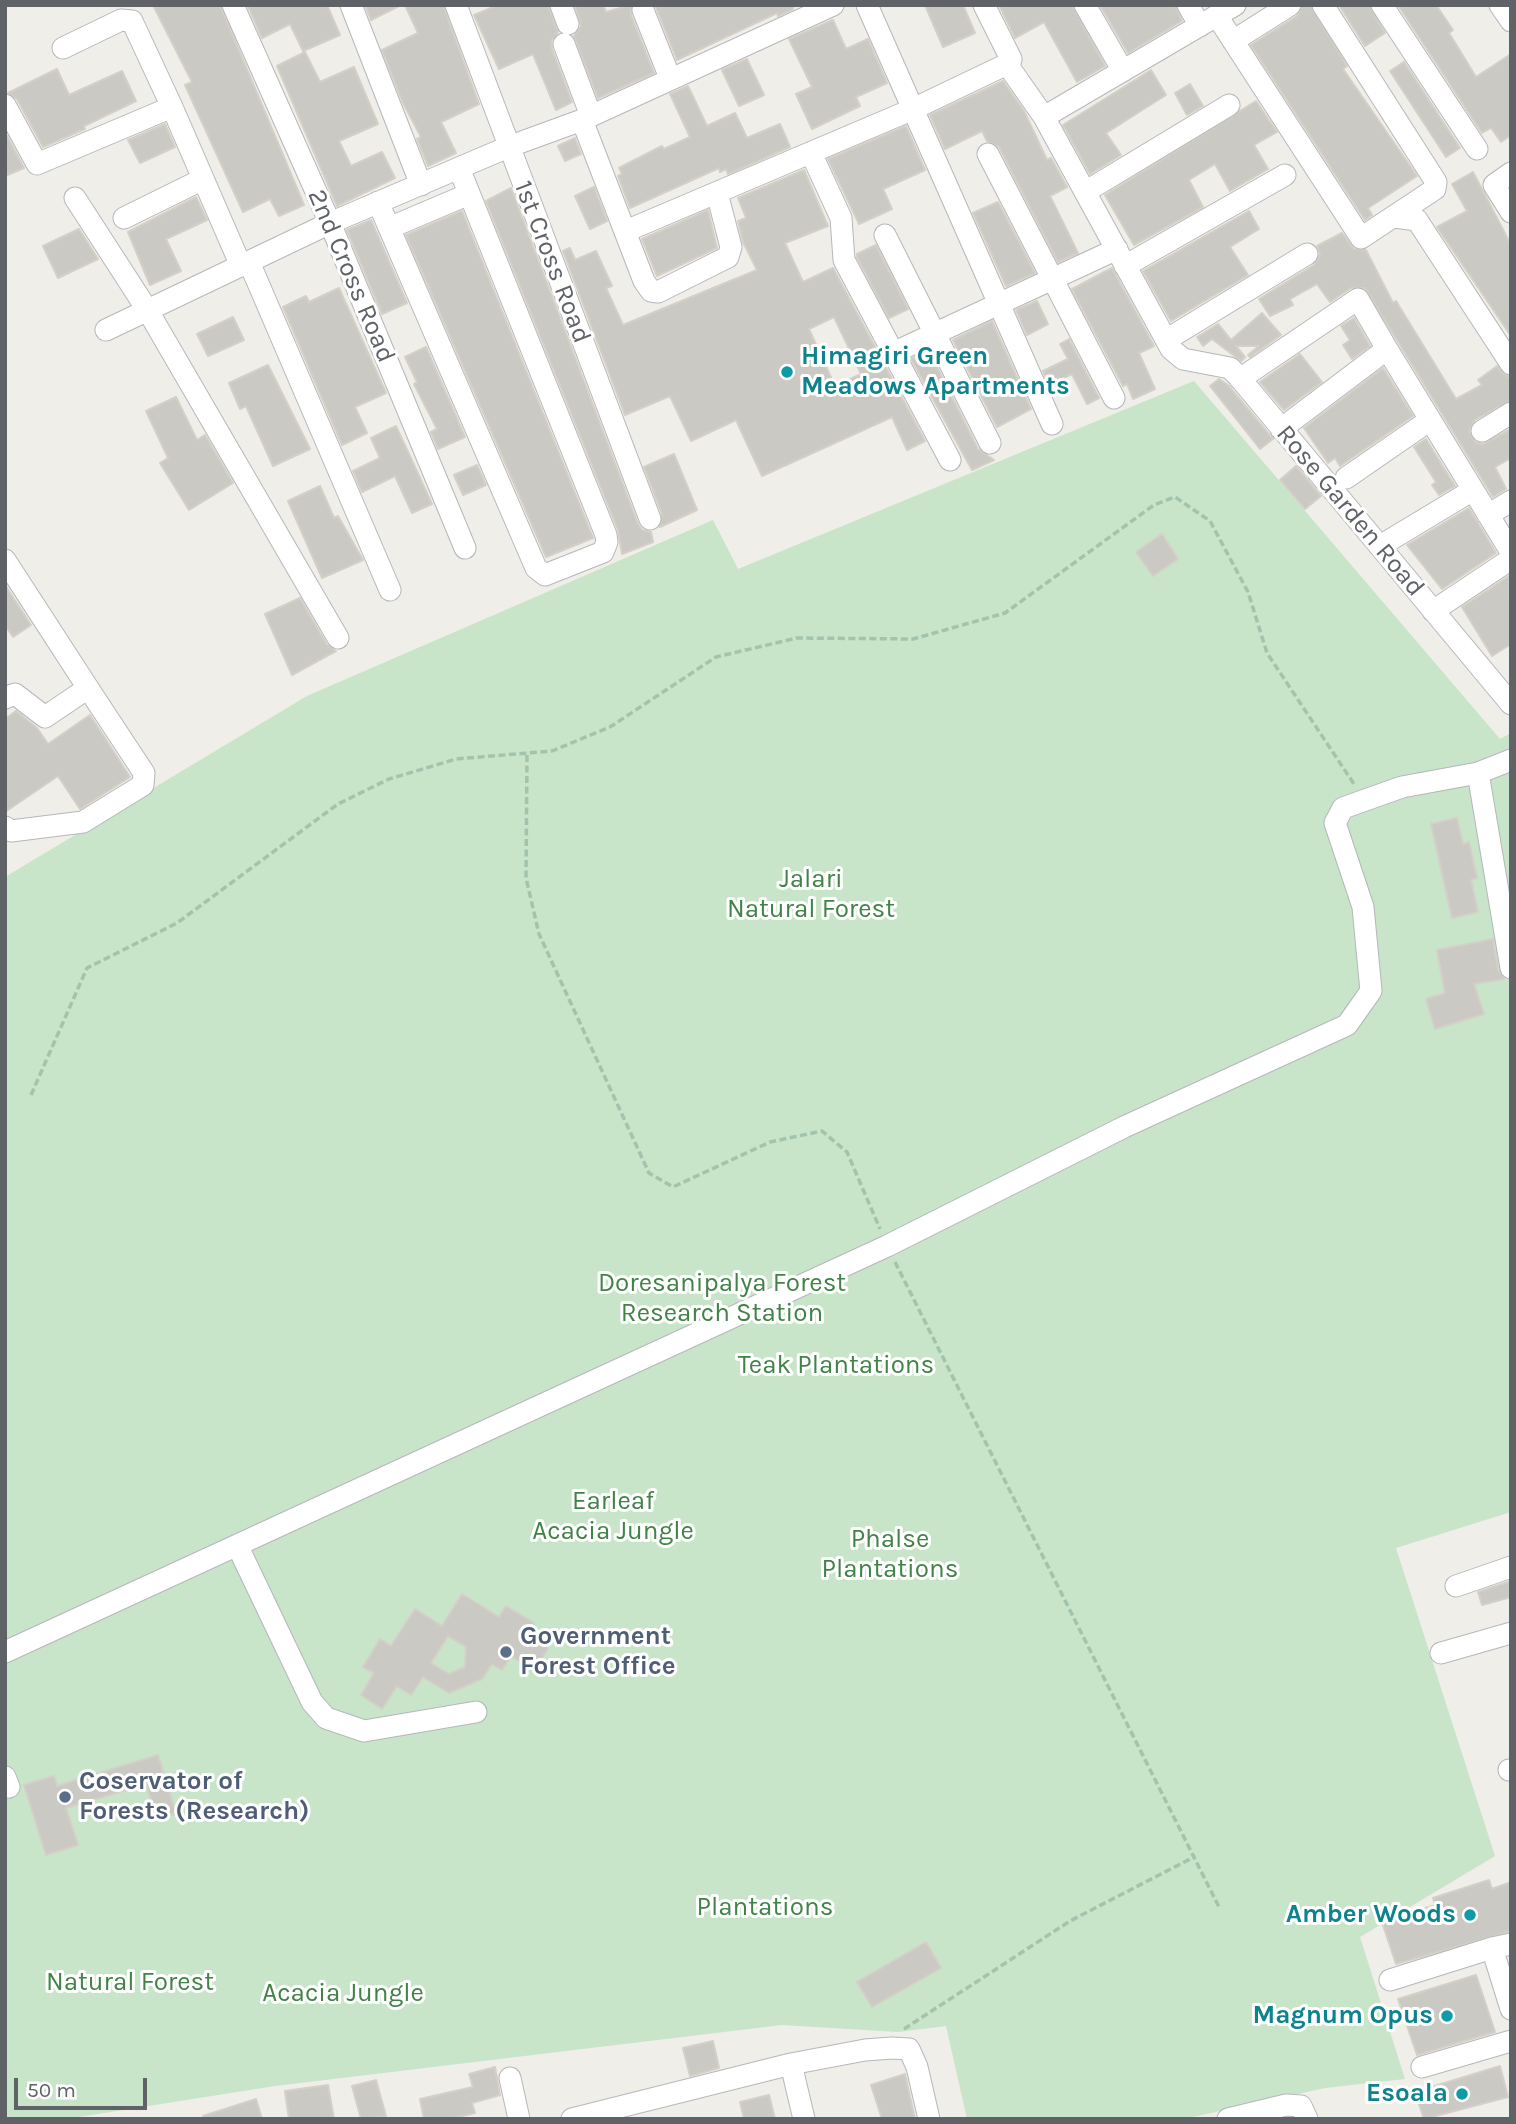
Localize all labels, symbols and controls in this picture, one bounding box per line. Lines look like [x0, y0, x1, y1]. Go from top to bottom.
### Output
street label: 1st Cross Road [507, 177, 597, 347]
street label: 2nd Cross Road [300, 185, 402, 367]
place label: Himagiri Green Meadows Apartments [801, 341, 1070, 402]
marker: Himagiri Green Meadows Apartments [779, 364, 795, 380]
street label: Rose Garden Road [1269, 419, 1431, 603]
park label: Jalari Natural Forest [727, 864, 895, 926]
park label: Doresanipalya Forest Research Station [598, 1268, 846, 1330]
park label: Teak Plantations [738, 1350, 934, 1382]
park label: Earleaf Acacia Jungle [532, 1486, 694, 1548]
park label: Phalse Plantations [822, 1524, 958, 1586]
place label: Government Forest Office [520, 1621, 676, 1682]
marker: Government Forest Office [498, 1644, 514, 1660]
place label: Coservator of Forests (Research) [79, 1766, 310, 1828]
marker: Coservator of Forests (Research) [57, 1789, 73, 1805]
park label: Plantations [697, 1892, 833, 1924]
place label: Amber Woods [1286, 1899, 1456, 1931]
marker: Amber Woods [1462, 1907, 1478, 1923]
park label: Natural Forest [46, 1967, 214, 1999]
park label: Acacia Jungle [262, 1978, 424, 2010]
place label: Magnum Opus [1253, 2000, 1433, 2032]
marker: Magnum Opus [1439, 2008, 1455, 2024]
scale bar [18, 2064, 150, 2108]
text: 50 m [27, 2078, 76, 2102]
place label: Esoala [1366, 2078, 1448, 2110]
marker: Esoala [1454, 2086, 1470, 2102]

